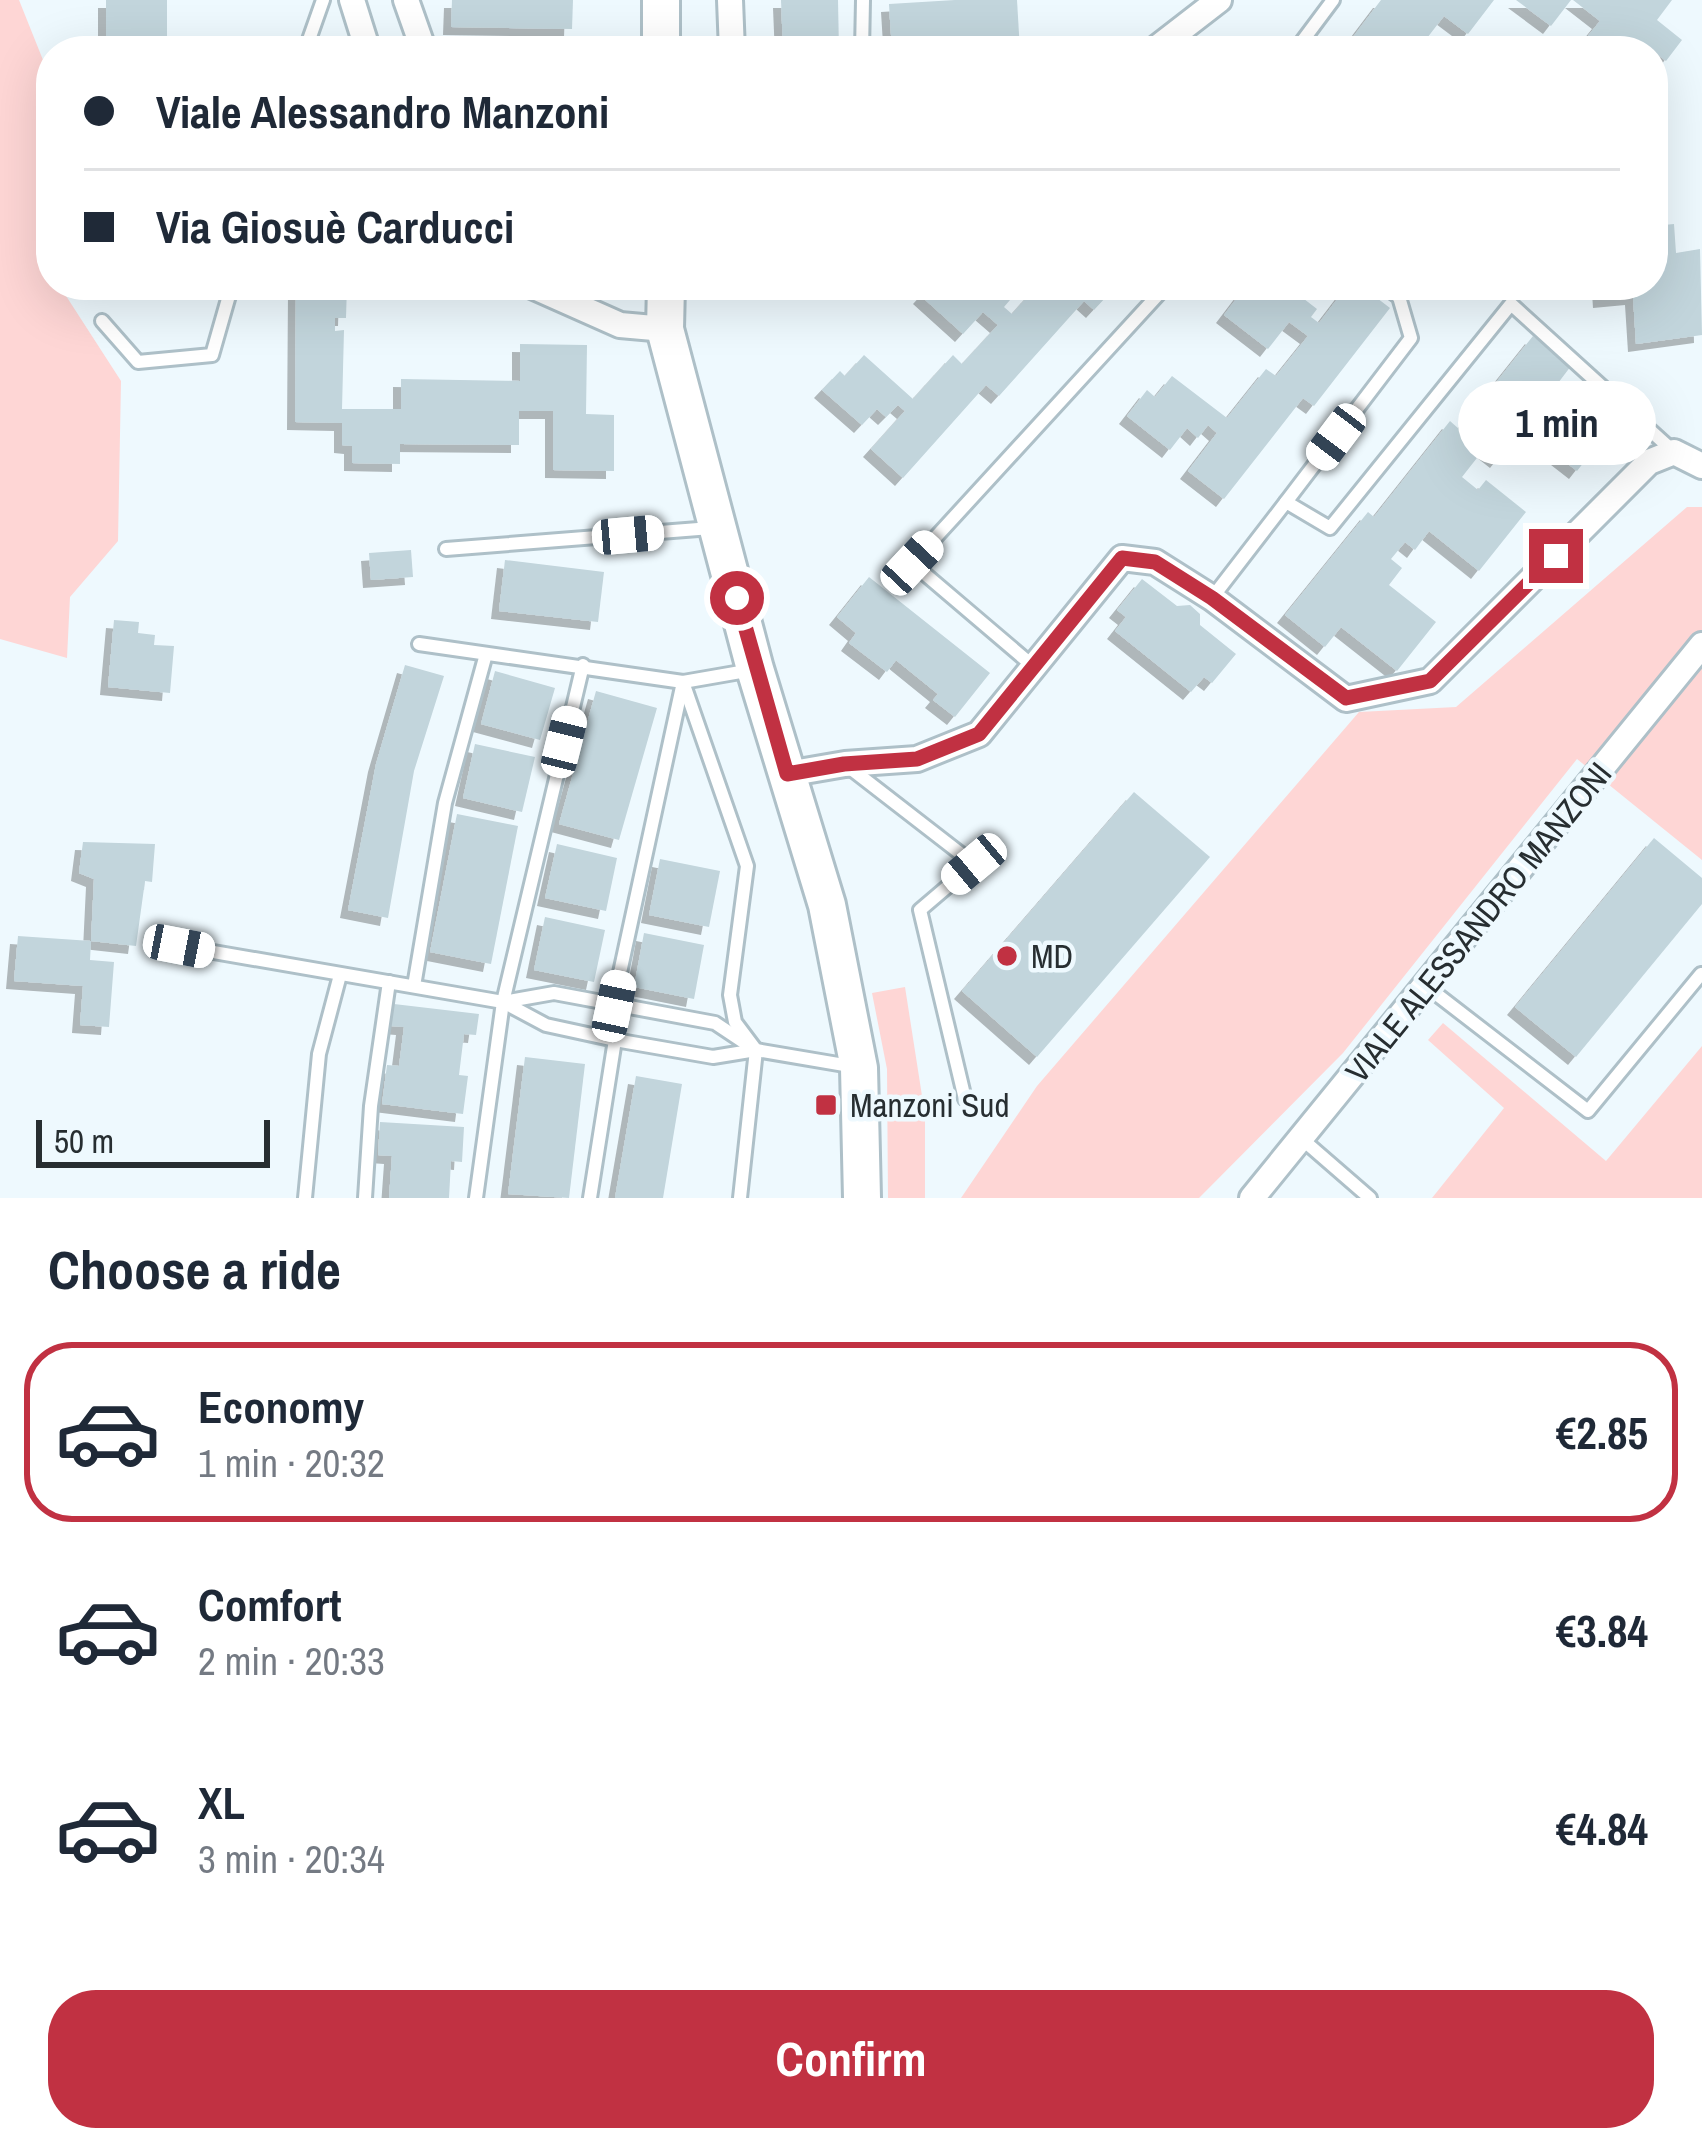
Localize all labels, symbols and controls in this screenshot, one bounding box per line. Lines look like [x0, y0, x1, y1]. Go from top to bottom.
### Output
text: Viale Alessandro Manzoni [156, 81, 609, 142]
text: Via Giosuè Carducci [156, 196, 514, 257]
callout: 1 min [1457, 382, 1655, 466]
car [1300, 397, 1372, 477]
text: 1 min [1515, 397, 1599, 449]
car [591, 514, 665, 556]
car [874, 524, 950, 602]
route end [1529, 529, 1583, 583]
route start [710, 571, 764, 625]
car [538, 703, 590, 781]
street label: VIALE ALESSANDRO MANZONI [1335, 753, 1621, 1091]
car [935, 827, 1013, 901]
car [140, 921, 218, 971]
place label: MD [1031, 934, 1073, 978]
marker: MD [994, 943, 1020, 969]
car [589, 967, 639, 1045]
place label: Manzoni Sud [850, 1083, 1009, 1127]
marker: Manzoni Sud [813, 1092, 839, 1118]
scale bar [36, 1114, 270, 1167]
text: 50 m [54, 1119, 114, 1163]
text: Choose a ride [48, 1233, 341, 1306]
text: Economy [198, 1376, 364, 1437]
icon: car [54, 1378, 162, 1486]
text: €2.85 [1556, 1402, 1648, 1463]
text: 1 min · 20:32 [198, 1437, 385, 1489]
text: Comfort [198, 1574, 341, 1635]
icon: car [54, 1576, 162, 1684]
text: €3.84 [1556, 1600, 1648, 1661]
text: 2 min · 20:33 [198, 1635, 385, 1687]
text: XL [198, 1772, 245, 1833]
icon: car [54, 1774, 162, 1882]
text: €4.84 [1556, 1798, 1648, 1859]
text: 3 min · 20:34 [198, 1833, 385, 1885]
button: Confirm [48, 1990, 1654, 2128]

